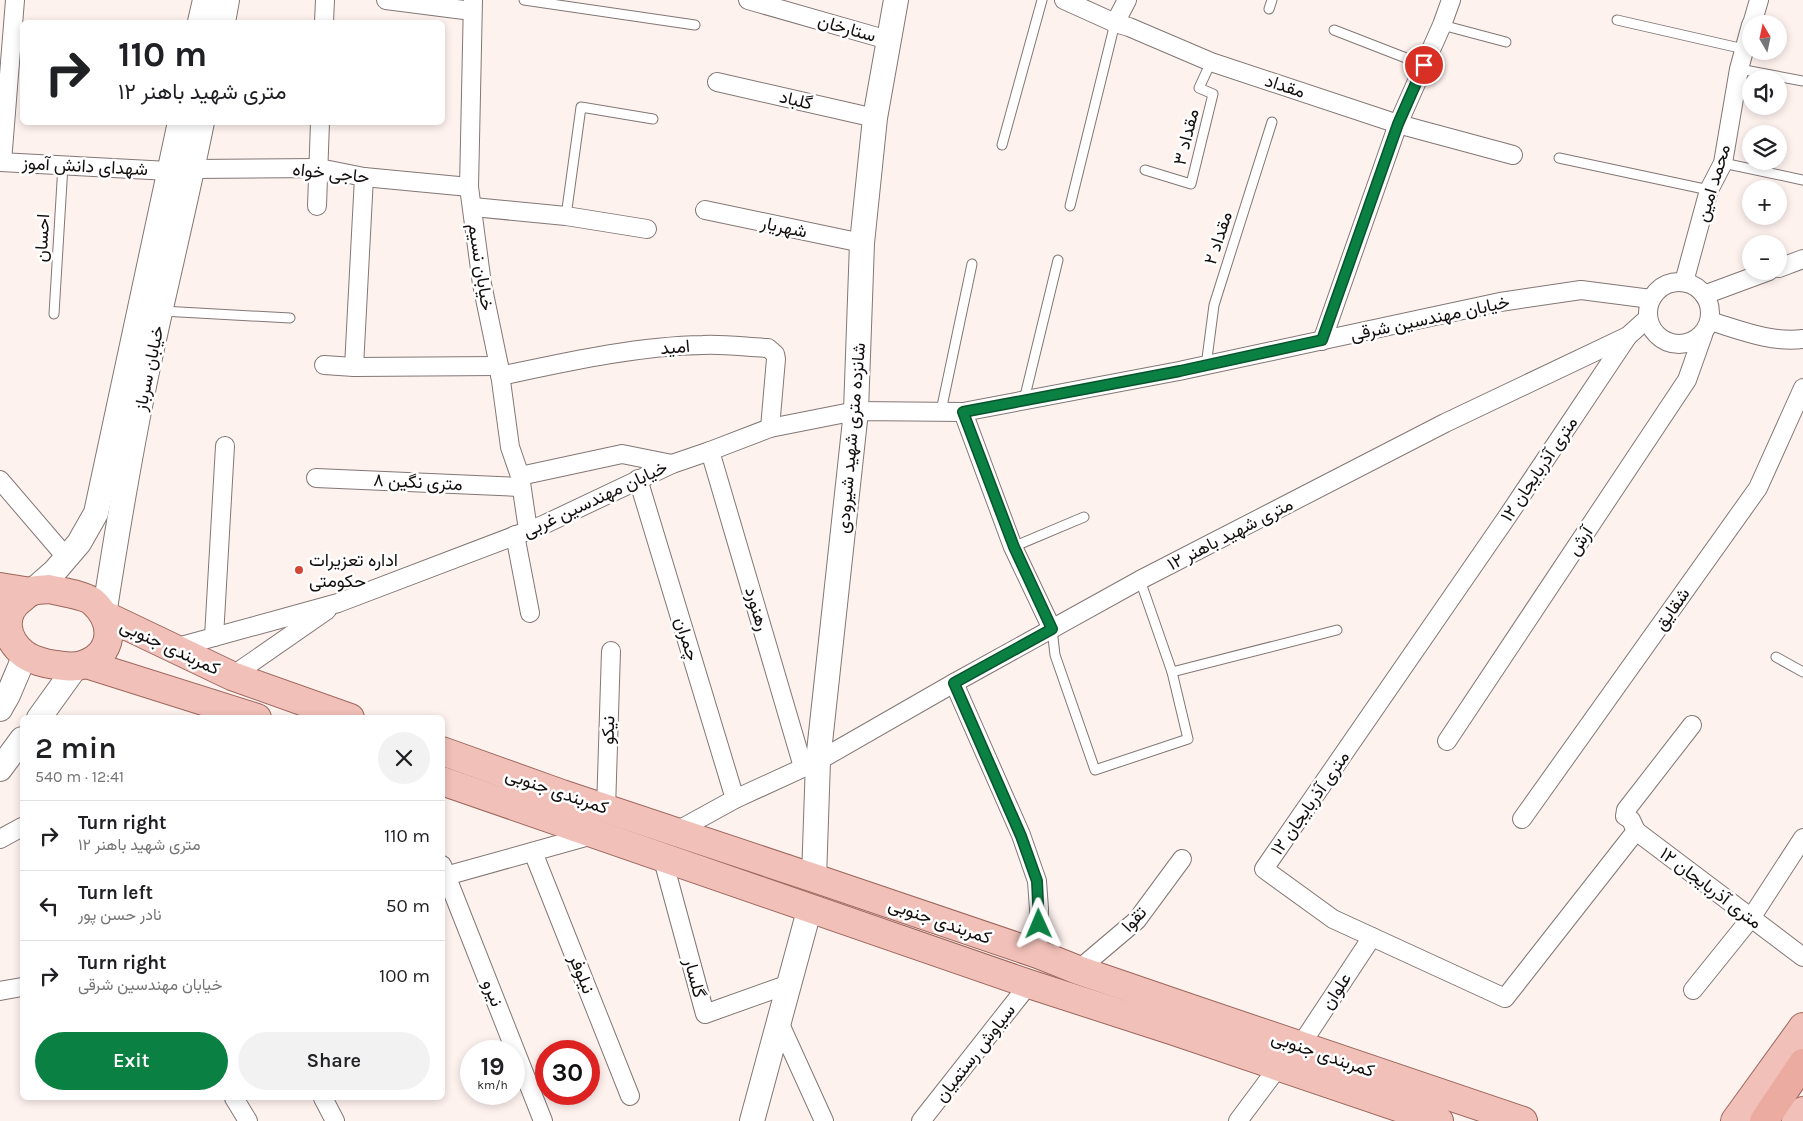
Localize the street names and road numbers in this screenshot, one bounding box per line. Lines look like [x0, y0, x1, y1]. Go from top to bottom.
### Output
street label: ستارخان [815, 9, 879, 47]
street label: مقداد [1262, 69, 1308, 103]
street label: گلباد [777, 86, 815, 114]
street label: مقداد ۳ [1168, 107, 1204, 167]
street label: محمد امین [1691, 142, 1735, 224]
street label: شهدای دانش آموز [20, 152, 149, 180]
street label: حاجی خواه [291, 158, 371, 188]
street label: مقداد ۲ [1199, 209, 1237, 267]
street label: شهریار [758, 211, 809, 243]
street label: احسان [30, 213, 54, 263]
street label: خیابان نسیم [462, 222, 499, 312]
street label: خیابان مهندسین شرقی [1348, 290, 1512, 346]
street label: خیابان سرباز [129, 323, 169, 414]
street label: امید [659, 335, 691, 359]
street label: شانزده متری شهید شیرودی [832, 342, 870, 534]
street label: ۱۲ متری آذربایجان [1496, 412, 1582, 526]
street label: خیابان مهندسین غربی [519, 456, 671, 542]
street label: ۸ متری نگین [373, 469, 463, 495]
street label: ۱۲ متری شهید باهنر [1164, 493, 1296, 575]
street label: آرش [1562, 521, 1599, 560]
street label: شقایق [1649, 583, 1695, 635]
street label: رهنورد [740, 584, 774, 634]
street label: کمربندی جنوبی [117, 614, 223, 680]
street label: چمران [669, 615, 704, 664]
street label: نیکو [597, 715, 619, 745]
street label: ۱۲ متری آذربایجان [1266, 747, 1354, 859]
street label: کمربندی جنوبی [503, 763, 611, 819]
street label: ۱۲ متری آذربایجان [1656, 842, 1766, 934]
street label: کمربندی جنوبی [886, 893, 994, 949]
street label: تقوا [1117, 902, 1151, 936]
street label: نیلوفر [564, 950, 600, 997]
street label: گلسار [679, 955, 711, 1000]
street label: علوان [1316, 968, 1356, 1014]
street label: نیرو [478, 976, 508, 1010]
street label: سیاوش رستمیان [930, 1000, 1020, 1106]
street label: کمربندی جنوبی [1269, 1026, 1377, 1082]

